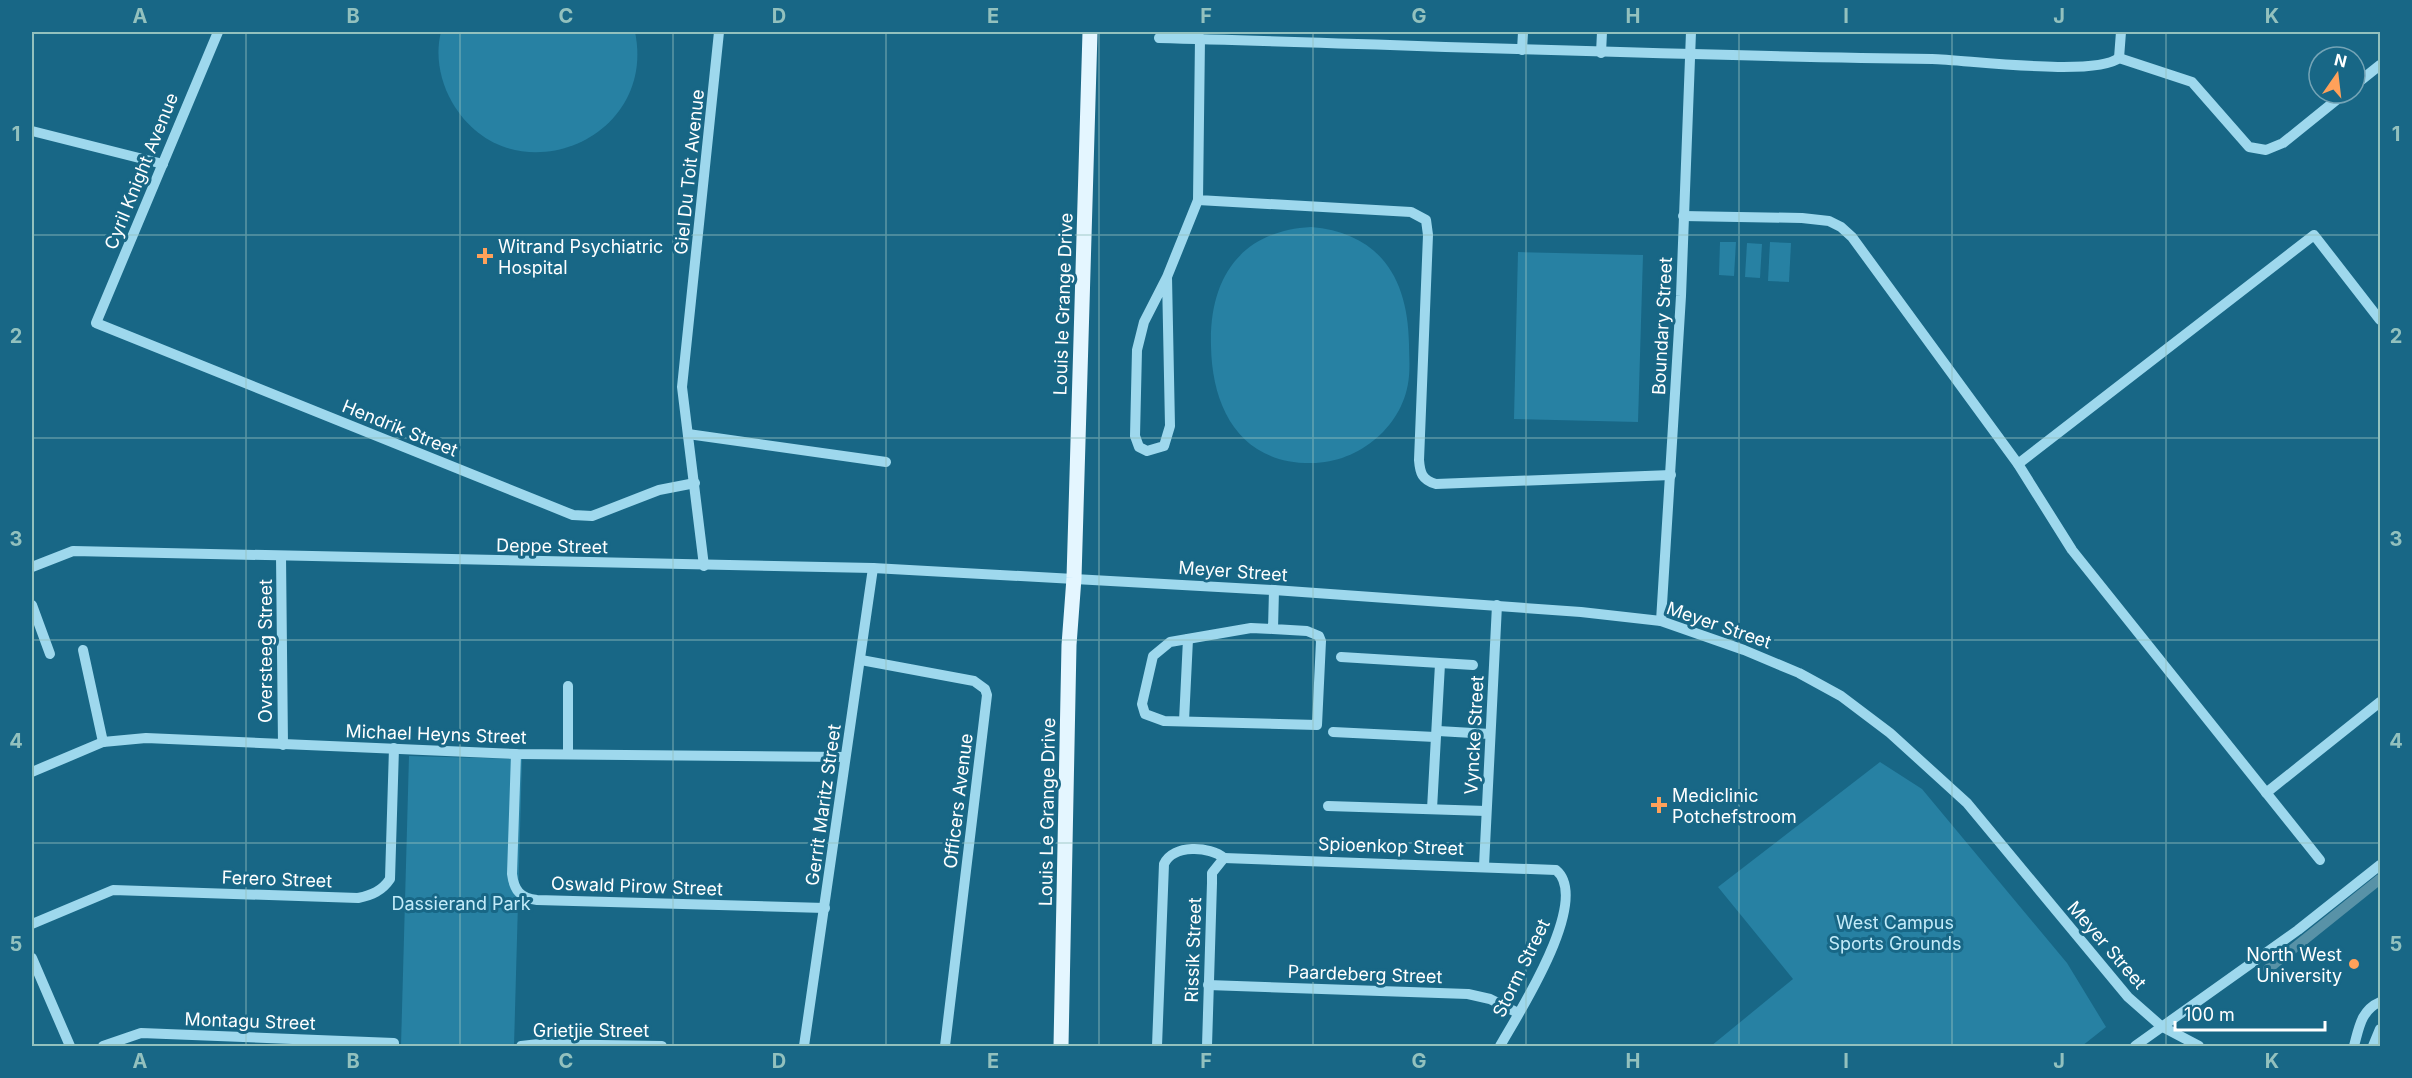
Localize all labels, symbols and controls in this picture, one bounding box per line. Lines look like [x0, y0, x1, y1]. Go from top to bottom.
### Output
text: A [133, 4, 148, 28]
text: B [346, 4, 360, 28]
text: C [559, 4, 573, 28]
text: D [772, 4, 786, 28]
text: E [987, 4, 999, 28]
text: F [1200, 4, 1212, 28]
text: G [1411, 4, 1427, 28]
text: H [1626, 4, 1640, 28]
text: I [1843, 4, 1849, 28]
text: J [2053, 4, 2065, 28]
text: K [2265, 4, 2279, 28]
north arrow [2307, 45, 2367, 105]
text: N [2332, 49, 2349, 72]
street label: Giel Du Toit Avenue [670, 88, 708, 256]
street label: Cyril Knight Avenue [100, 90, 182, 252]
text: 1 [12, 122, 20, 146]
text: 1 [2392, 122, 2400, 146]
street label: Louis le Grange Drive [1049, 212, 1077, 396]
place label: Witrand Psychiatric Hospital [498, 236, 663, 278]
marker: Witrand Psychiatric Hospital [476, 247, 494, 265]
street label: Boundary Street [1648, 256, 1676, 395]
text: 2 [10, 324, 22, 348]
text: 2 [2390, 324, 2402, 348]
street label: Hendrik Street [339, 395, 461, 461]
text: 3 [10, 527, 22, 551]
text: 3 [2390, 527, 2402, 551]
street label: Deppe Street [496, 535, 608, 557]
street label: Meyer Street [1178, 557, 1288, 585]
street label: Oversteeg Street [255, 579, 276, 723]
street label: Meyer Street [1664, 597, 1774, 653]
street label: Vyncke Street [1460, 675, 1488, 795]
street label: Louis Le Grange Drive [1035, 718, 1059, 906]
street label: Michael Heyns Street [345, 720, 527, 748]
street label: Gerrit Maritz Street [801, 723, 845, 887]
text: 4 [9, 729, 23, 753]
text: 4 [2389, 729, 2403, 753]
street label: Officers Avenue [939, 732, 977, 870]
place label: Mediclinic Potchefstroom [1672, 785, 1797, 827]
marker: Mediclinic Potchefstroom [1650, 796, 1668, 814]
street label: Spioenkop Street [1318, 833, 1464, 859]
street label: Ferero Street [221, 867, 333, 891]
street label: Oswald Pirow Street [551, 873, 723, 899]
park label: Dassierand Park [391, 893, 531, 914]
street label: Rissik Street [1181, 897, 1205, 1003]
street label: Meyer Street [2063, 897, 2151, 993]
park label: West Campus Sports Grounds [1828, 912, 1962, 954]
street label: Storm Street [1488, 915, 1554, 1021]
text: 5 [10, 932, 22, 956]
text: 5 [2390, 932, 2402, 956]
place label: North West University [2246, 944, 2342, 986]
marker: North West University [2347, 957, 2361, 971]
street label: Paardeberg Street [1287, 961, 1443, 987]
scale bar [2175, 994, 2325, 1032]
text: 100 m [2184, 1004, 2235, 1025]
street label: Montagu Street [184, 1008, 316, 1034]
street label: Grietjie Street [533, 1020, 649, 1041]
text: A [133, 1049, 148, 1073]
text: B [346, 1049, 360, 1073]
text: C [559, 1049, 573, 1073]
text: D [772, 1049, 786, 1073]
text: E [987, 1049, 999, 1073]
text: F [1200, 1049, 1212, 1073]
text: G [1411, 1049, 1427, 1073]
text: H [1626, 1049, 1640, 1073]
text: I [1843, 1049, 1849, 1073]
text: J [2053, 1049, 2065, 1073]
text: K [2265, 1049, 2279, 1073]

